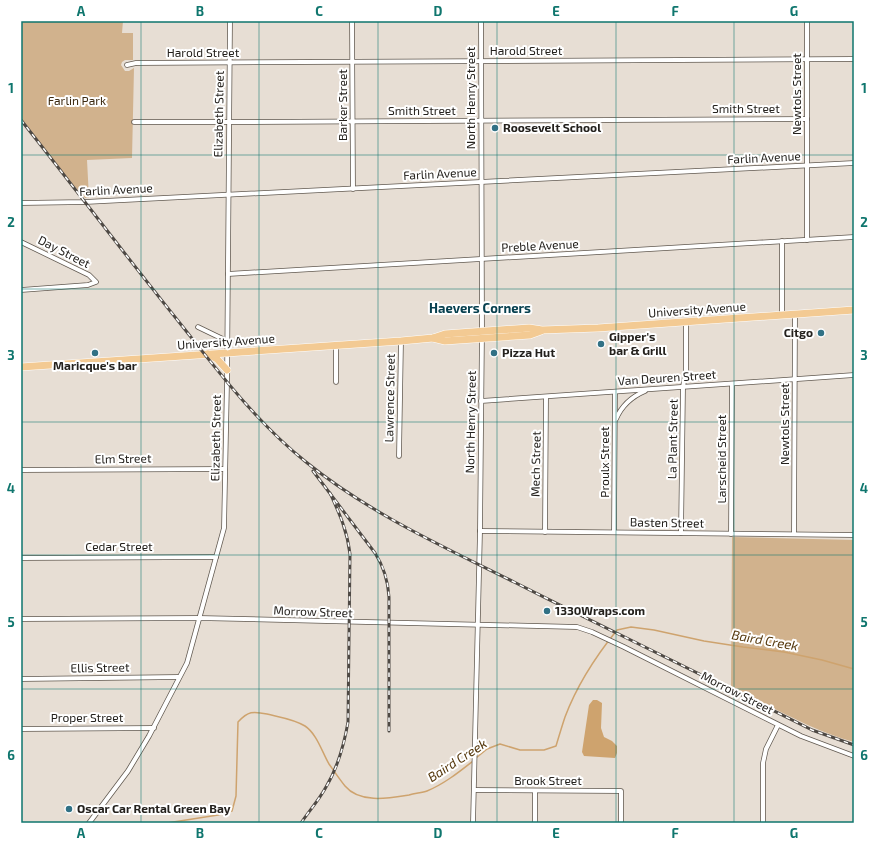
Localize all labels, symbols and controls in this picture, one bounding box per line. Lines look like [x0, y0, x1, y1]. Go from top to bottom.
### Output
text: A [77, 3, 86, 19]
text: B [196, 3, 204, 19]
text: C [315, 3, 323, 19]
text: D [434, 3, 443, 19]
text: E [552, 3, 560, 19]
text: F [671, 3, 679, 19]
text: G [790, 3, 798, 19]
street label: Harold Street [490, 43, 563, 57]
street label: Harold Street [167, 45, 240, 59]
street label: North Henry Street [463, 46, 477, 149]
street label: Newtols Street [789, 53, 803, 135]
street label: Barker Street [335, 69, 349, 141]
street label: Elizabeth Street [210, 70, 226, 158]
text: 1 [8, 80, 14, 96]
text: 1 [861, 80, 867, 96]
park label: Farlin Park [48, 93, 106, 107]
street label: Smith Street [712, 101, 780, 115]
street label: Smith Street [388, 103, 456, 117]
place label: Roosevelt School [503, 120, 601, 134]
marker: Roosevelt School [490, 123, 500, 133]
street label: Farlin Avenue [727, 148, 801, 166]
street label: Farlin Avenue [403, 164, 477, 182]
street label: Farlin Avenue [79, 180, 153, 198]
text: 2 [7, 214, 15, 230]
text: 2 [860, 214, 868, 230]
street label: Day Street [36, 232, 93, 270]
street label: Preble Avenue [501, 236, 579, 254]
street label: University Avenue [648, 299, 746, 319]
district label: Haevers Corners [429, 300, 531, 316]
place label: Citgo [784, 325, 813, 339]
marker: Citgo [816, 328, 826, 338]
place label: Gipper's bar & Grill [609, 329, 666, 357]
street label: University Avenue [177, 331, 275, 351]
marker: Gipper's bar & Grill [596, 339, 606, 349]
place label: Pizza Hut [502, 345, 555, 359]
text: 3 [7, 347, 15, 363]
text: 3 [860, 347, 868, 363]
marker: Maricque's bar [90, 348, 100, 358]
marker: Pizza Hut [489, 348, 499, 358]
street label: Lawrence Street [381, 353, 397, 443]
place label: Maricque's bar [53, 358, 137, 372]
street label: Van Deuren Street [617, 367, 717, 387]
street label: North Henry Street [462, 370, 478, 473]
street label: Newtols Street [777, 383, 791, 465]
street label: Elizabeth Street [207, 394, 223, 482]
street label: La Plant Street [664, 398, 680, 479]
street label: Larscheid Street [714, 414, 728, 503]
street label: Proulx Street [597, 426, 611, 498]
street label: Mech Street [527, 431, 543, 497]
street label: Elm Street [94, 450, 152, 465]
text: 4 [7, 480, 15, 496]
text: 4 [860, 480, 868, 496]
street label: Basten Street [630, 514, 705, 530]
street label: Cedar Street [85, 539, 153, 553]
street label: Morrow Street [273, 603, 353, 619]
place label: 1330Wraps.com [555, 603, 645, 617]
marker: 1330Wraps.com [542, 606, 552, 616]
text: 5 [7, 614, 15, 630]
text: 5 [860, 614, 868, 630]
water label: Baird Creek [730, 626, 800, 654]
street label: Ellis Street [70, 659, 130, 675]
street label: Morrow Street [699, 668, 776, 717]
street label: Proper Street [51, 710, 124, 724]
water label: Baird Creek [424, 735, 490, 785]
text: 6 [7, 747, 15, 763]
text: 6 [860, 747, 868, 763]
street label: Brook Street [514, 773, 582, 787]
place label: Oscar Car Rental Green Bay [77, 801, 231, 816]
marker: Oscar Car Rental Green Bay [64, 804, 74, 814]
text: A [77, 825, 86, 841]
text: B [196, 825, 204, 841]
text: C [315, 825, 323, 841]
text: D [434, 825, 443, 841]
text: E [552, 825, 560, 841]
text: F [671, 825, 679, 841]
text: G [790, 825, 798, 841]

